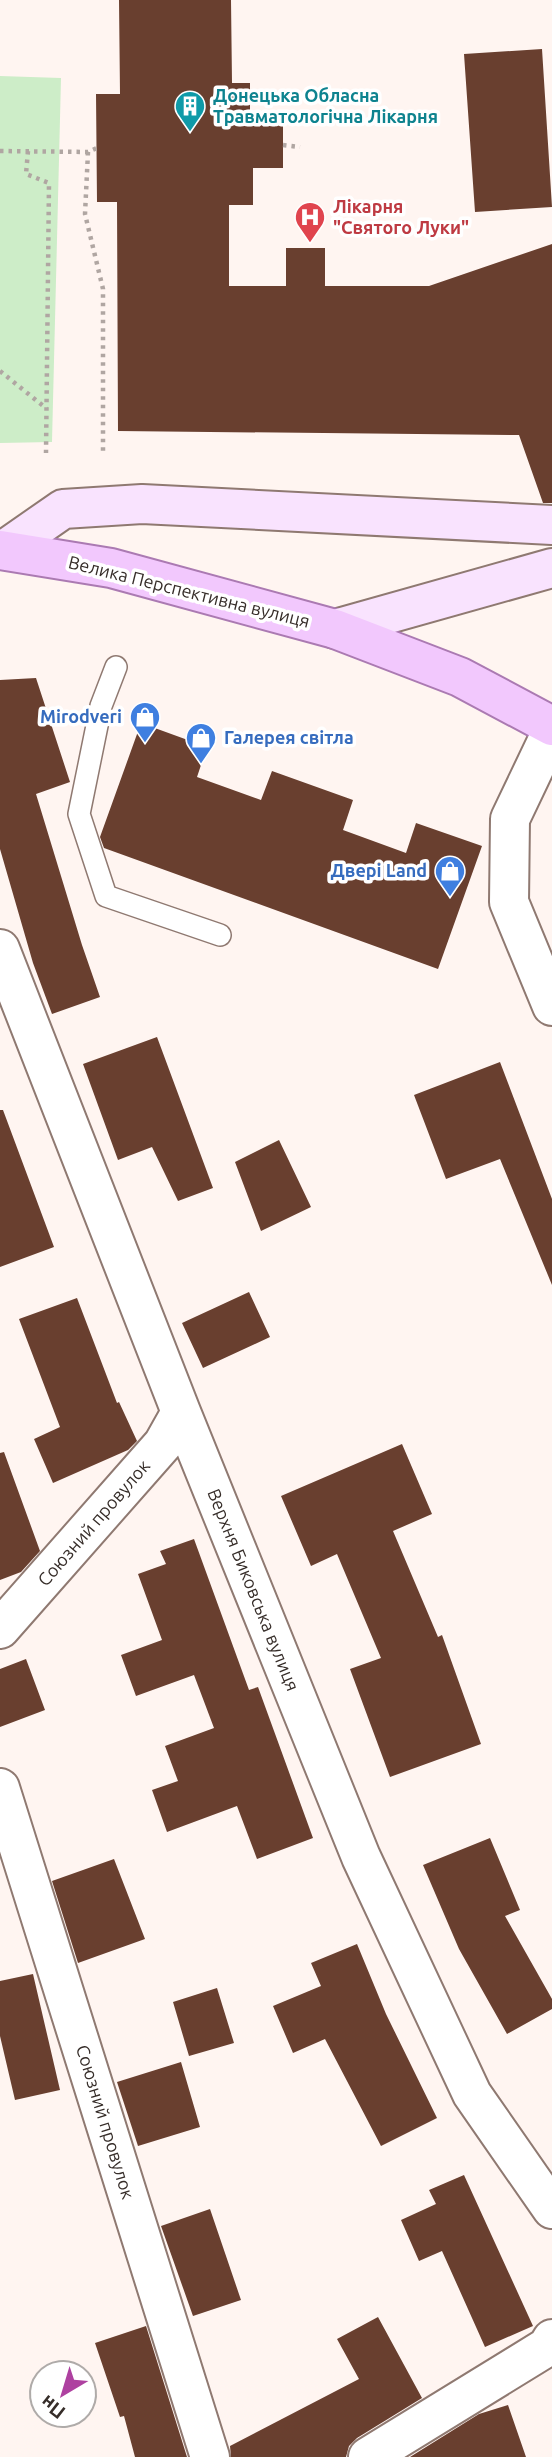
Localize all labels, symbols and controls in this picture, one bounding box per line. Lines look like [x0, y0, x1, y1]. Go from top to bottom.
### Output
place label: Донецька Обласна Травматологічна Лікарня [213, 85, 438, 126]
building icon: Донецька Обласна Травматологічна Лікарня [173, 89, 207, 133]
place label: Лікарня "Святого Луки" [333, 196, 469, 237]
hospital icon: Лікарня "Святого Луки" [293, 200, 327, 244]
street label: Велика Перспективна вулиця [66, 551, 312, 631]
shop icon: Mirodveri [128, 700, 162, 744]
place label: Mirodveri [40, 706, 122, 726]
shop icon: Галерея світла [184, 721, 218, 765]
place label: Галерея світла [224, 727, 354, 747]
shop icon: Двері Land [433, 854, 467, 898]
place label: Двері Land [331, 860, 427, 880]
street label: Союзний провулок [33, 1455, 153, 1589]
street label: Верхня Биковська вулиця [204, 1486, 304, 1694]
street label: Союзний провулок [73, 2042, 139, 2201]
north arrow [28, 2359, 98, 2429]
text: Пн [36, 2391, 69, 2424]

